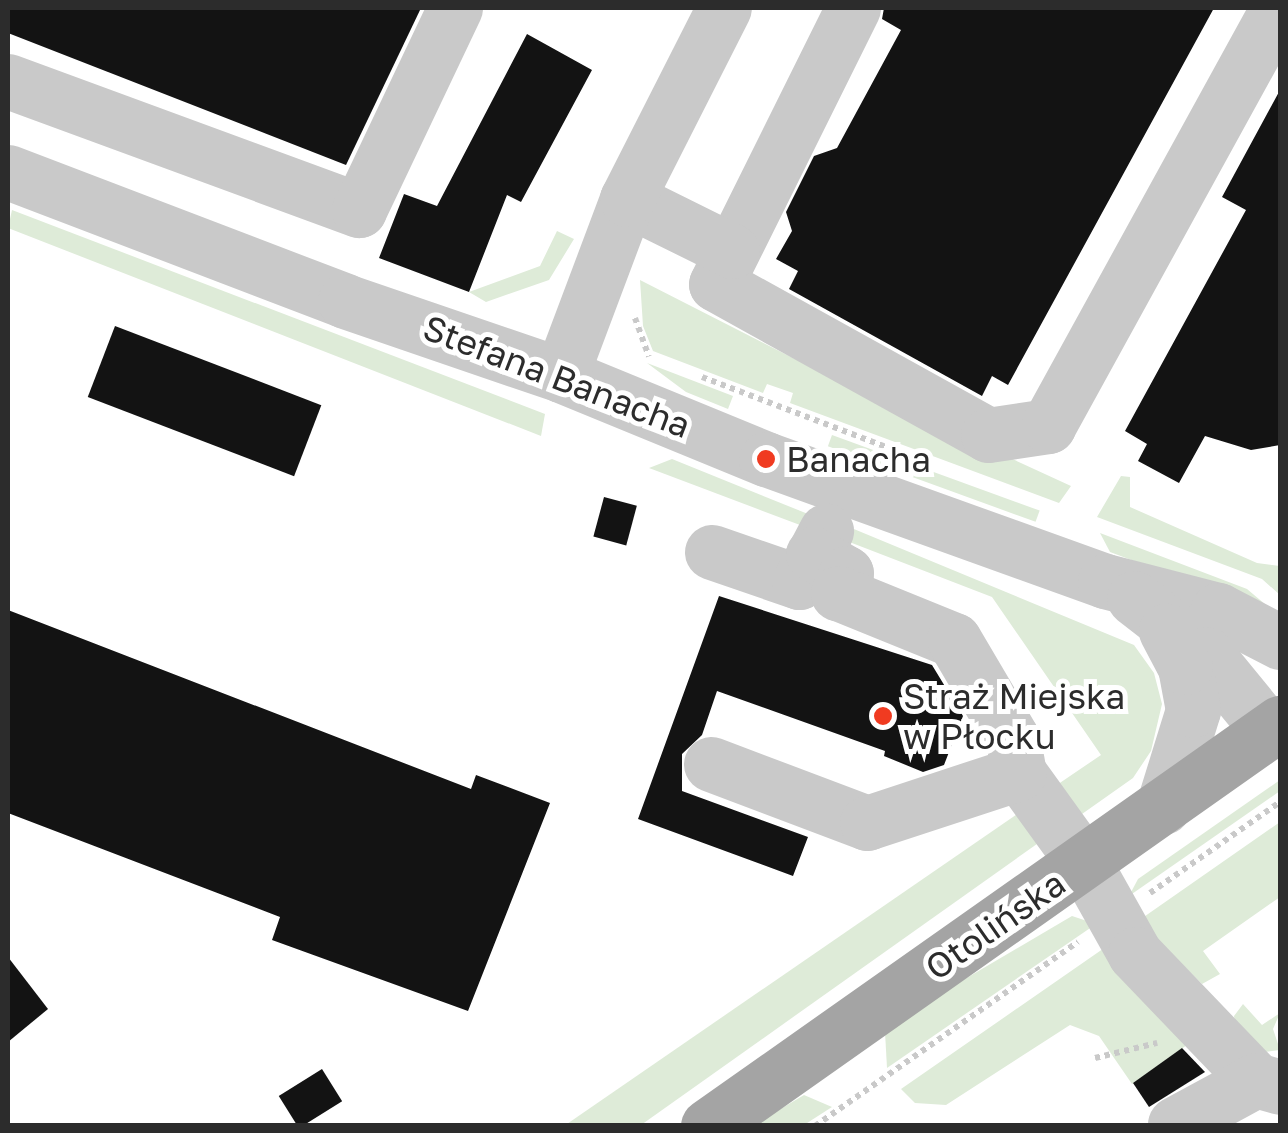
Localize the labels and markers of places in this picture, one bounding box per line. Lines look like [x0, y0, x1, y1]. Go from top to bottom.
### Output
place label: Banacha [786, 438, 931, 480]
marker: Banacha [755, 448, 777, 470]
place label: Straż Miejska w Płocku [903, 675, 1125, 757]
marker: Straż Miejska w Płocku [872, 705, 894, 727]

